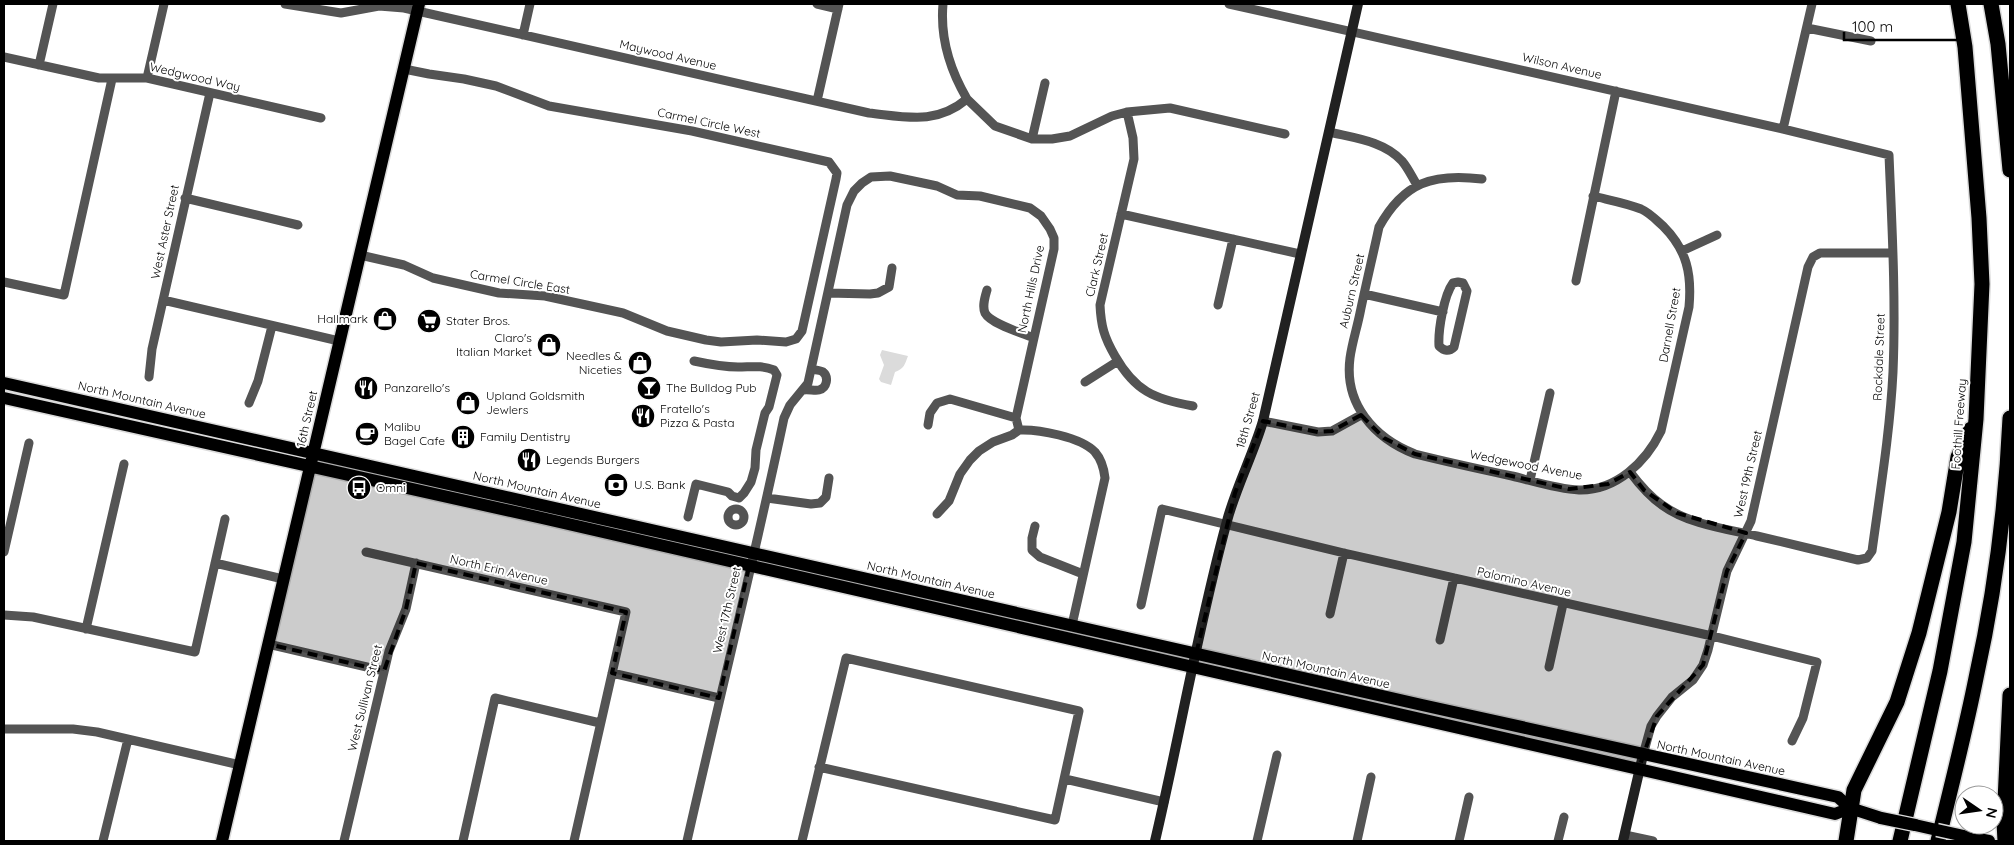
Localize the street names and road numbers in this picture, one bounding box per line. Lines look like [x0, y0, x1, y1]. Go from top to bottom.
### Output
street label: Maywood Avenue [618, 36, 718, 73]
street label: Wilson Avenue [1521, 49, 1603, 82]
street label: Wedgwood Way [148, 59, 242, 94]
street label: Carmel Circle West [656, 104, 762, 141]
street label: West Aster Street [147, 183, 182, 280]
street label: Clark Street [1082, 232, 1111, 298]
street label: North Hills Drive [1014, 243, 1047, 334]
street label: Auburn Street [1336, 252, 1367, 330]
street label: Carmel Circle East [469, 266, 571, 297]
street label: Darnell Street [1656, 286, 1683, 364]
street label: Rockdale Street [1869, 313, 1888, 401]
street label: North Mountain Avenue [77, 377, 208, 422]
street label: Foothill Freeway [1948, 378, 1969, 470]
street label: 16th Street [293, 389, 320, 449]
street label: 18th Street [1232, 390, 1263, 450]
street label: West 19th Street [1730, 429, 1765, 519]
street label: Wedgewood Avenue [1468, 446, 1584, 483]
street label: North Mountain Avenue [472, 467, 603, 512]
street label: North Erin Avenue [449, 551, 550, 588]
street label: North Mountain Avenue [866, 557, 997, 602]
street label: Palomino Avenue [1476, 563, 1573, 600]
street label: West 17th Street [709, 565, 744, 655]
street label: West Sullivan Street [344, 643, 385, 753]
street label: North Mountain Avenue [1261, 647, 1392, 692]
street label: North Mountain Avenue [1656, 737, 1787, 778]

